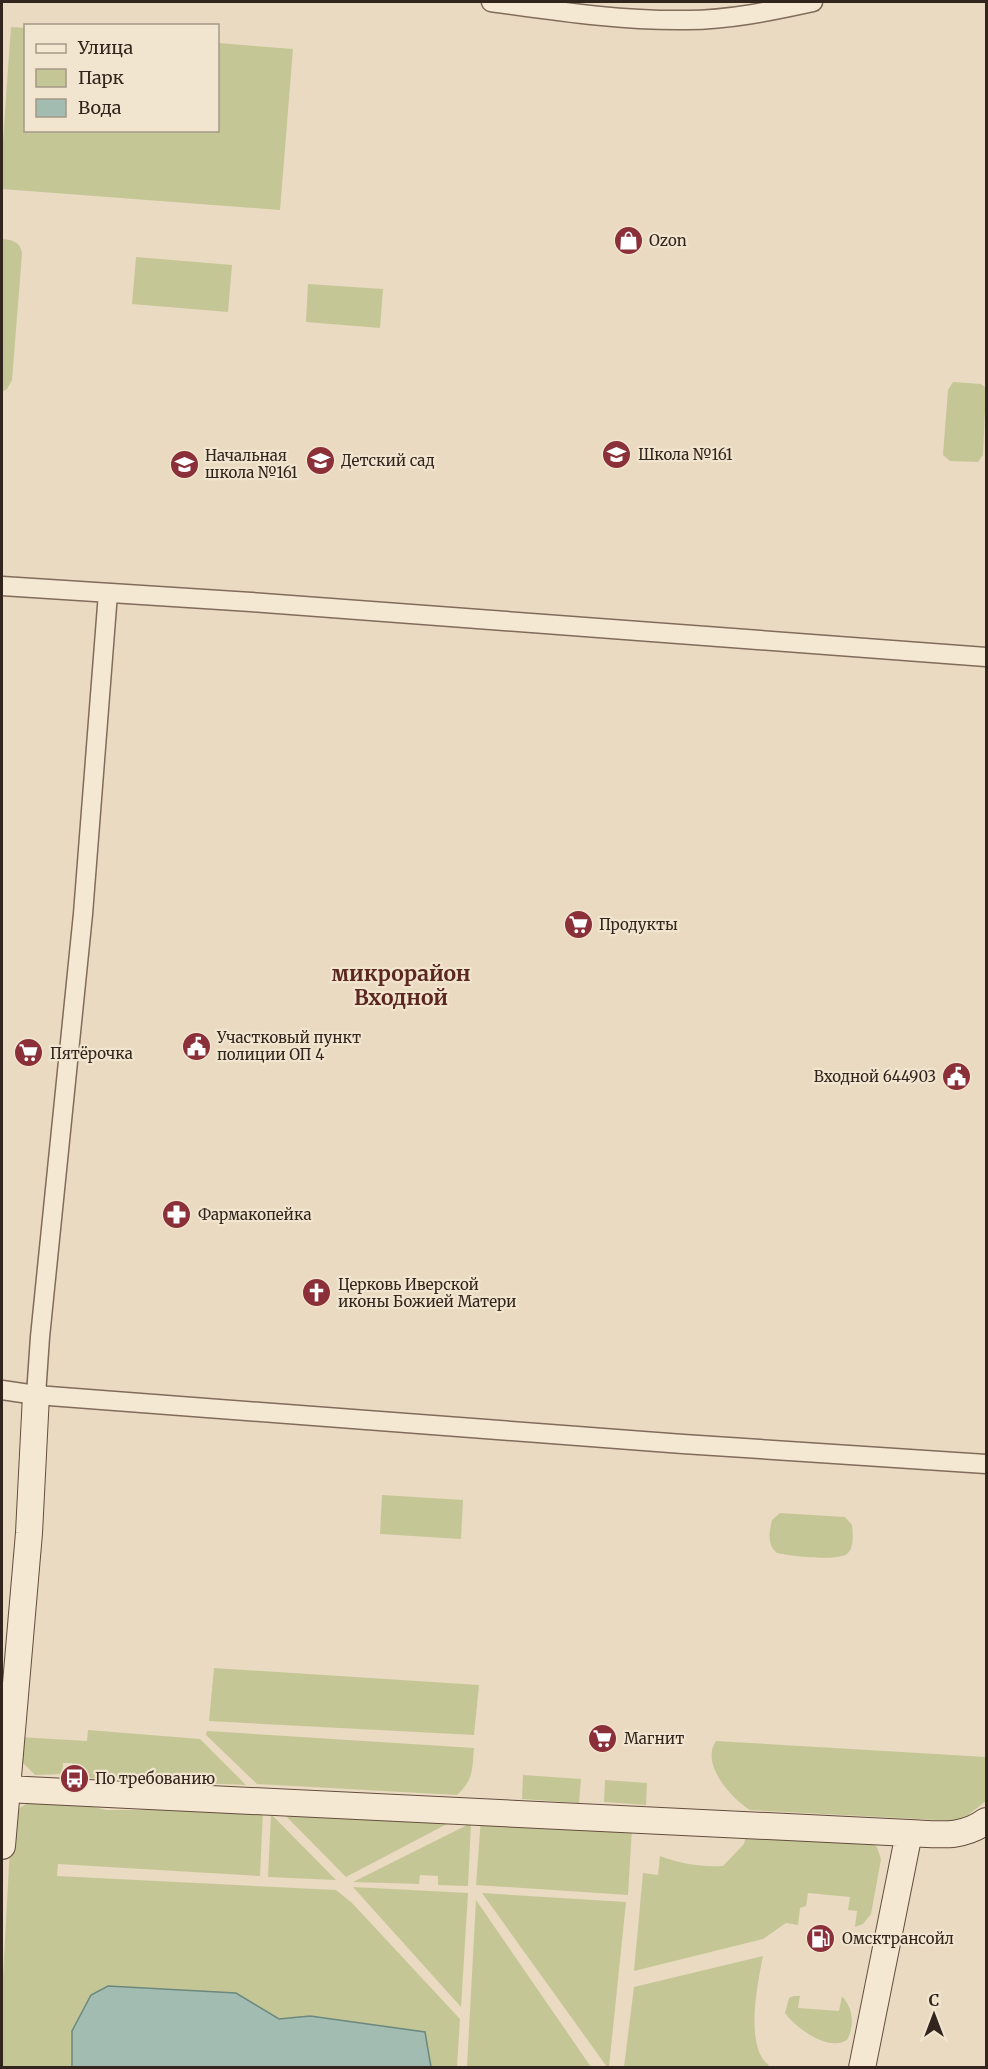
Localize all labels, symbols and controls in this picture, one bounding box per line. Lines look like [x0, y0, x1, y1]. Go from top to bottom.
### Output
legend [24, 24, 219, 132]
text: Улица [77, 36, 133, 59]
text: Парк [78, 66, 124, 89]
text: Вода [78, 96, 122, 119]
shop icon: Ozon [612, 224, 644, 256]
place label: Ozon [649, 231, 687, 250]
school or university icon: Школа №161 [601, 438, 633, 470]
school or university icon: Детский сад [304, 444, 336, 476]
place label: Школа №161 [638, 445, 733, 464]
place label: Начальная школа №161 [205, 446, 298, 482]
school or university icon: Начальная школа №161 [168, 448, 200, 480]
place label: Детский сад [341, 451, 435, 470]
supermarket icon: Продукты [562, 908, 594, 940]
place label: Продукты [599, 915, 678, 934]
district label: микрорайон Входной [331, 960, 471, 1011]
place label: Участковый пункт полиции ОП 4 [216, 1028, 361, 1064]
public building icon: Участковый пункт полиции ОП 4 [180, 1030, 212, 1062]
supermarket icon: Пятёрочка [13, 1037, 45, 1069]
place label: Пятёрочка [50, 1044, 133, 1063]
public building icon: Входной 644903 [941, 1060, 973, 1092]
place label: Входной 644903 [814, 1067, 936, 1086]
pharmacy icon: Фармакопейка [161, 1198, 193, 1230]
place label: Фармакопейка [198, 1205, 311, 1224]
place label: Церковь Иверской иконы Божией Матери [338, 1275, 516, 1311]
church icon: Церковь Иверской иконы Божией Матери [301, 1277, 333, 1309]
supermarket icon: Магнит [587, 1722, 619, 1754]
place label: Магнит [624, 1729, 684, 1748]
bus stop icon: По требованию [58, 1762, 90, 1794]
place label: По требованию [95, 1769, 215, 1788]
fuel station icon: Омсктрансойл [805, 1922, 837, 1954]
place label: Омсктрансойл [842, 1929, 954, 1948]
north arrow [904, 1985, 964, 2045]
text: С [929, 1990, 939, 2010]

